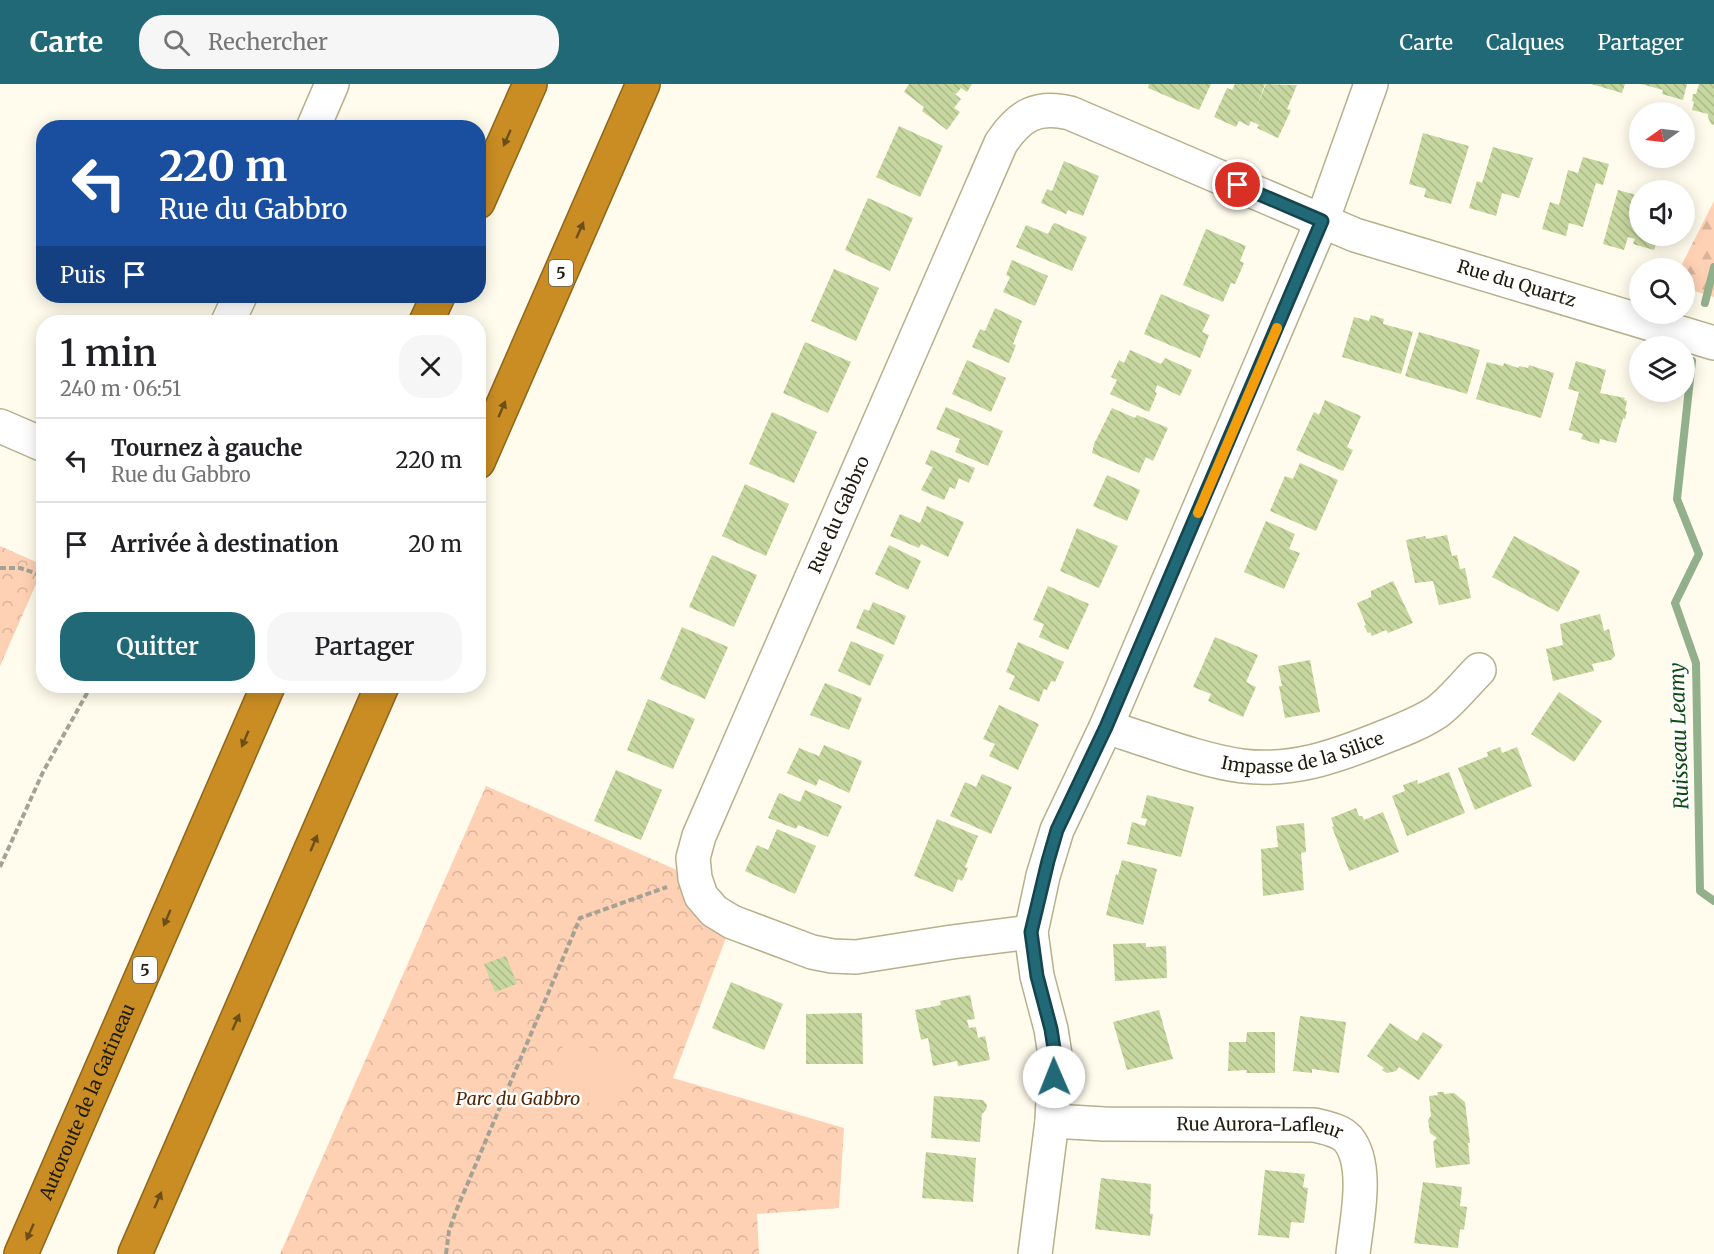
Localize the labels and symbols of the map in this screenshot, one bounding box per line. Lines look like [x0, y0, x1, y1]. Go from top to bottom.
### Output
north arrow [1629, 102, 1695, 168]
one-way arrow [502, 129, 511, 146]
pin [1212, 159, 1263, 210]
one-way arrow [576, 221, 585, 239]
street label: Rue du Quartz [1455, 254, 1579, 312]
road number: 5 [549, 260, 573, 286]
one-way arrow [497, 399, 507, 417]
street label: Rue du Gabbro [803, 452, 874, 577]
water label: Ruisseau Leamy [1663, 662, 1694, 810]
street label: Impasse de la Silice [1219, 726, 1387, 778]
one-way arrow [240, 731, 250, 749]
one-way arrow [309, 834, 318, 851]
one-way arrow [162, 909, 172, 927]
road number: 5 [133, 957, 157, 983]
street label: Autoroute de la Gatineau [34, 1000, 140, 1204]
one-way arrow [232, 1013, 241, 1030]
position arrow [1022, 1045, 1086, 1109]
park label: Parc du Gabbro [456, 1087, 580, 1110]
street label: Rue Aurora-Lafleur [1176, 1112, 1347, 1144]
one-way arrow [153, 1191, 163, 1209]
one-way arrow [26, 1223, 35, 1240]

